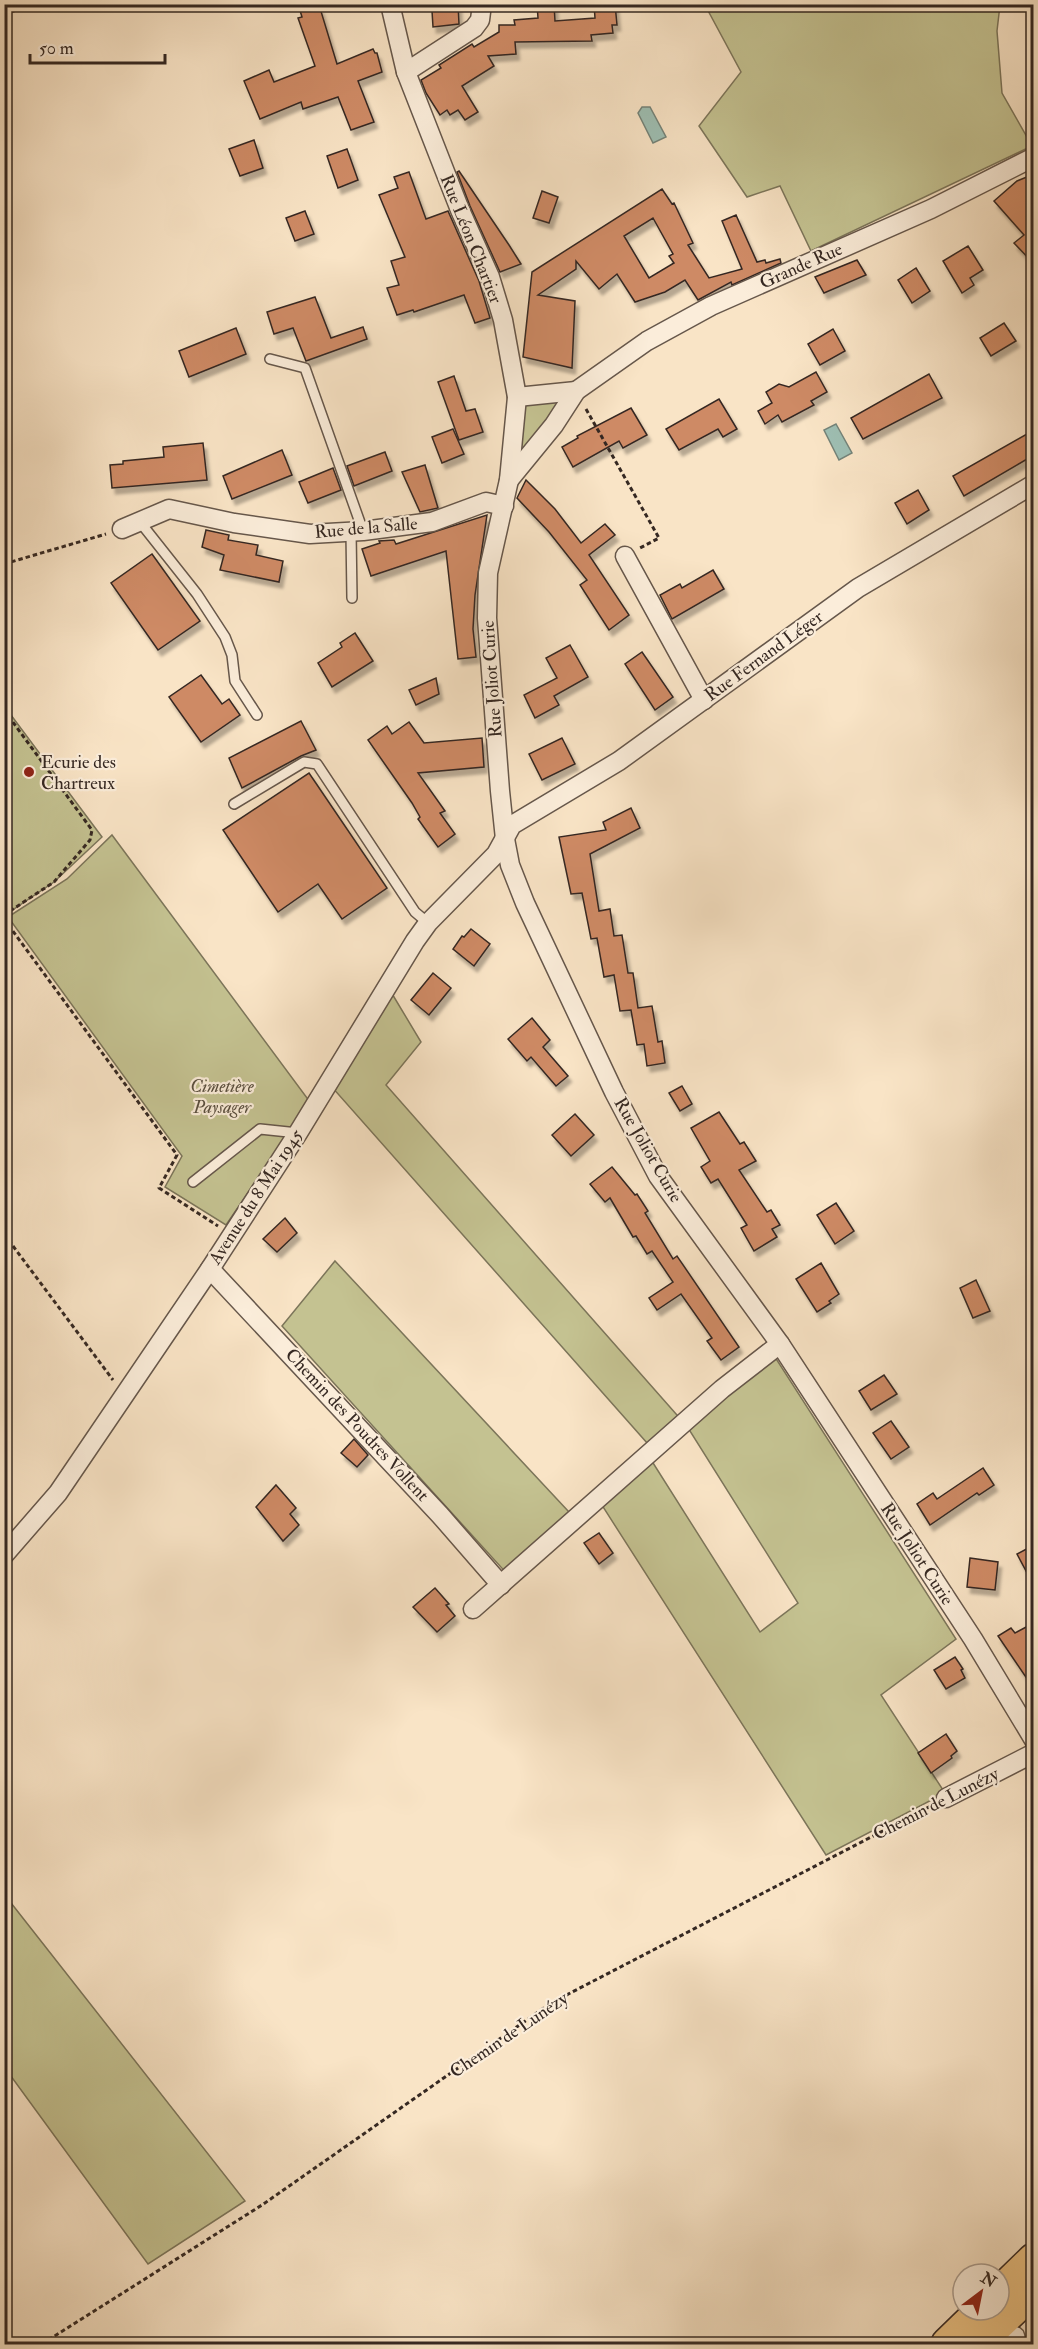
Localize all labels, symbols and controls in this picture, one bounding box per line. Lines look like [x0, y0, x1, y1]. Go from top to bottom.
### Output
scale bar [30, 27, 165, 65]
text: 50 m [39, 37, 74, 60]
street label: Rue Léon Chartier [435, 171, 507, 307]
street label: Grande Rue [756, 237, 846, 294]
street label: Rue de la Salle [313, 512, 419, 544]
street label: Rue Fernand Léger [700, 605, 828, 707]
street label: Rue Joliot Curie [476, 619, 508, 739]
place label: Ecurie des Chartreux [41, 751, 116, 795]
marker: Ecurie des Chartreux [22, 765, 36, 779]
park label: Cimetière Paysager [190, 1075, 255, 1119]
street label: Rue Joliot Curie [609, 1093, 688, 1207]
street label: Avenue du 8 Mai 1945 [203, 1125, 308, 1270]
street label: Chemin des Poudres Vollent [280, 1344, 434, 1506]
street label: Rue Joliot Curie [875, 1498, 959, 1610]
street label: Chemin de Lunézy [869, 1762, 1004, 1846]
street label: Chemin de Lunézy [445, 1986, 574, 2083]
north arrow [951, 2262, 1011, 2322]
text: N [976, 2267, 1000, 2293]

